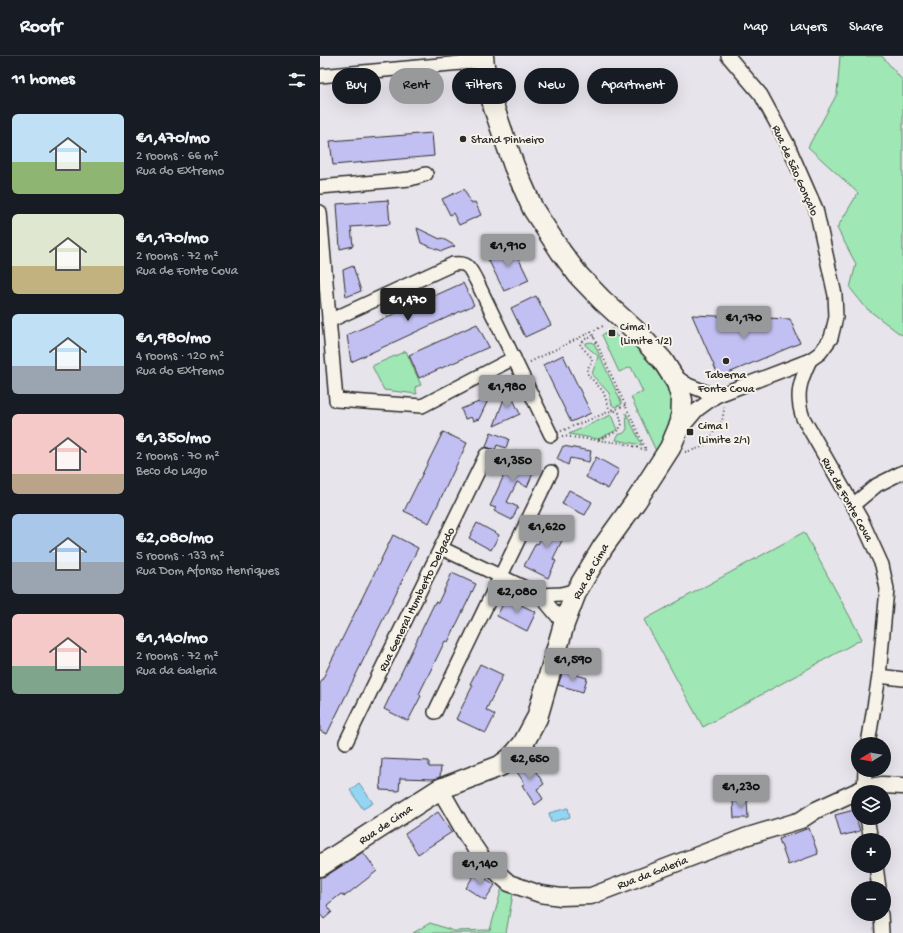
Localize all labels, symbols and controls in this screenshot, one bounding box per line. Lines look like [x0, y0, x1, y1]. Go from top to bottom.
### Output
text: Roofr [20, 16, 62, 39]
text: Map [744, 19, 768, 36]
text: Layers [790, 19, 827, 36]
text: Share [849, 19, 883, 36]
chip: Buy [332, 68, 381, 104]
chip: Rent [389, 68, 444, 104]
chip: Filters [452, 68, 516, 104]
chip: New [524, 68, 579, 104]
chip: Apartment [587, 68, 678, 104]
icon: filters [286, 69, 308, 91]
text: 11 homes [12, 70, 75, 90]
street label: Rua de São Gonçalo [768, 123, 820, 218]
text: €1,470/mo [136, 129, 210, 149]
icon: home [44, 130, 92, 178]
marker: Stand Pinheiro [458, 134, 468, 144]
place label: Stand Pinheiro [471, 134, 544, 148]
text: 2 rooms · 66 m² [136, 149, 218, 164]
text: Rua do Extremo [136, 164, 224, 179]
text: €1,170/mo [136, 229, 209, 249]
icon: home [44, 230, 92, 278]
pin: €1,910 [475, 234, 541, 268]
text: €1,910 [490, 239, 526, 254]
text: 2 rooms · 72 m² [136, 249, 218, 264]
text: Rua de Fonte Cova [136, 264, 238, 279]
pin: €1,470 [375, 288, 441, 322]
text: €1,470 [389, 293, 427, 308]
pin: €1,170 [711, 306, 777, 340]
text: €1,170 [726, 311, 762, 326]
place label: Cima I (Limite 1/2) [620, 321, 672, 349]
marker: Cima I (Limite 1/2) [607, 328, 617, 338]
text: €1,980/mo [136, 329, 211, 349]
icon: home [44, 330, 92, 378]
text: 4 rooms · 120 m² [136, 349, 224, 364]
marker: Taberna Fonte Cova [721, 356, 731, 366]
text: Rua do Extremo [136, 364, 224, 379]
place label: Taberna Fonte Cova [697, 369, 755, 397]
pin: €1,980 [474, 375, 540, 409]
text: €1,980 [488, 380, 526, 395]
place label: Cima I (Limite 2/1) [698, 420, 750, 448]
marker: Cima I (Limite 2/1) [685, 427, 695, 437]
text: €1,350/mo [136, 429, 211, 449]
icon: home [44, 430, 92, 478]
text: 2 rooms · 70 m² [136, 449, 219, 464]
pin: €1,350 [480, 449, 546, 483]
text: €1,350 [494, 454, 532, 469]
street label: Rua de Fonte Cova [817, 455, 875, 545]
text: Beco do Lago [136, 464, 207, 479]
pin: €1,620 [514, 515, 580, 549]
text: €1,620 [528, 520, 566, 535]
street label: Rua General Humberto Delgado [377, 526, 459, 674]
text: €2,080/mo [136, 529, 213, 549]
icon: home [44, 530, 92, 578]
street label: Rua de Cima [571, 541, 613, 602]
text: 5 rooms · 133 m² [136, 549, 224, 564]
text: Rua Dom Afonso Henriques [136, 564, 279, 579]
pin: €2,080 [484, 580, 550, 614]
text: €2,080 [497, 585, 537, 600]
text: €1,140/mo [136, 629, 208, 649]
icon: home [44, 630, 92, 678]
pin: €1,590 [540, 648, 606, 682]
text: 2 rooms · 72 m² [136, 649, 218, 664]
text: €1,590 [554, 653, 592, 668]
text: Rua da Galeria [136, 664, 217, 679]
north arrow [851, 737, 891, 777]
map controls [851, 737, 891, 921]
pin: €2,650 [497, 747, 563, 781]
text: €2,650 [511, 752, 550, 767]
pin: €1,230 [708, 775, 774, 809]
text: €1,230 [722, 780, 760, 795]
button: layers [851, 785, 891, 825]
street label: Rua de Cima [357, 802, 416, 849]
button: + [851, 833, 891, 873]
pin: €1,140 [447, 852, 513, 886]
street label: Rua da Galeria [615, 854, 690, 894]
text: €1,140 [462, 857, 498, 872]
button: − [851, 881, 891, 921]

